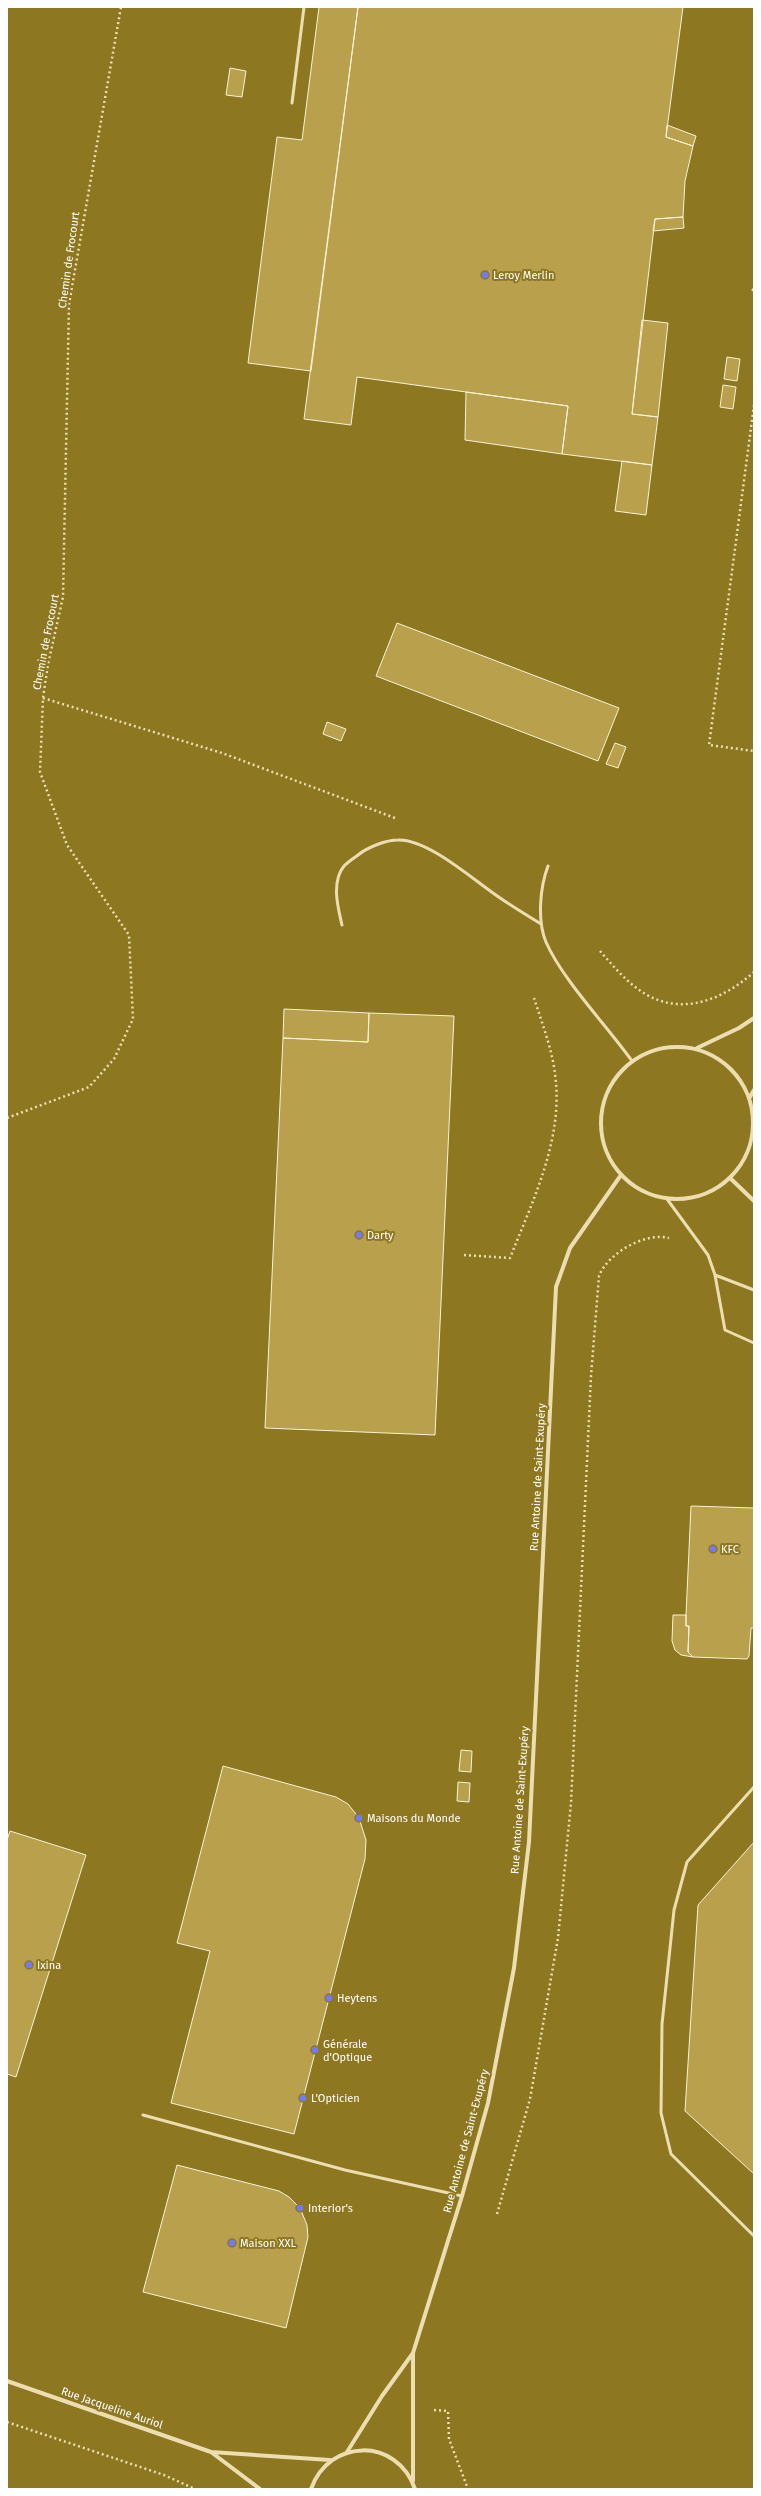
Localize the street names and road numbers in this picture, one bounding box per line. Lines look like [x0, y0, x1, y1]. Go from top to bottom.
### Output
street label: Chemin de Frocourt [56, 211, 82, 309]
street label: Chemin de Frocourt [30, 593, 62, 691]
street label: Rue Antoine de Saint-Exupéry [528, 1402, 548, 1551]
street label: Rue Antoine de Saint-Exupéry [508, 1725, 532, 1874]
street label: Rue Antoine de Saint-Exupéry [441, 2067, 492, 2214]
street label: Rue Jacqueline Auriol [59, 2384, 165, 2432]

